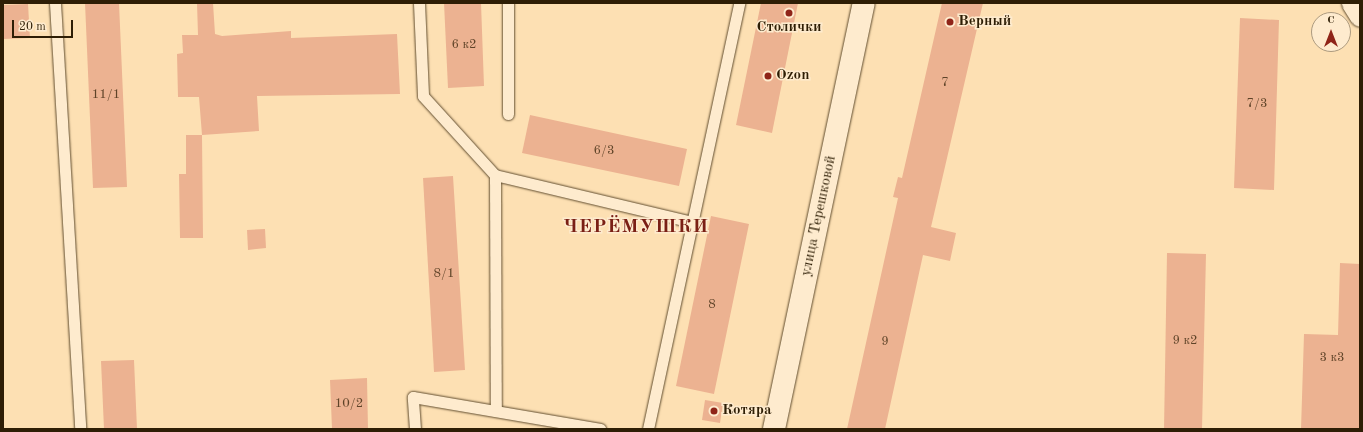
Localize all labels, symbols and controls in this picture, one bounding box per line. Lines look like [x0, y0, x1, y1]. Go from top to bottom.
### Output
marker: Столички [784, 8, 794, 18]
scale bar [14, 12, 75, 38]
north arrow [1311, 12, 1351, 52]
place label: Верный [958, 13, 1011, 31]
text: С [1327, 15, 1335, 26]
marker: Верный [945, 17, 955, 27]
place label: Столички [756, 19, 822, 37]
text: 20 m [19, 21, 46, 33]
house number: 6 к2 [451, 37, 477, 53]
place label: Ozon [776, 67, 809, 85]
marker: Ozon [763, 71, 773, 81]
house number: 7 [941, 75, 949, 91]
house number: 11/1 [92, 87, 120, 103]
house number: 7/3 [1247, 96, 1267, 112]
house number: 6/3 [594, 143, 614, 159]
street label: улица Терешковой [797, 154, 841, 278]
district label: ЧЕРЁМУШКИ [563, 217, 709, 239]
house number: 8/1 [434, 266, 454, 282]
house number: 8 [708, 297, 716, 313]
house number: 9 к2 [1172, 333, 1198, 349]
house number: 9 [881, 334, 889, 350]
house number: 3 к3 [1319, 350, 1345, 366]
house number: 10/2 [335, 396, 363, 412]
place label: Котяра [722, 402, 772, 420]
marker: Котяра [709, 406, 719, 416]

